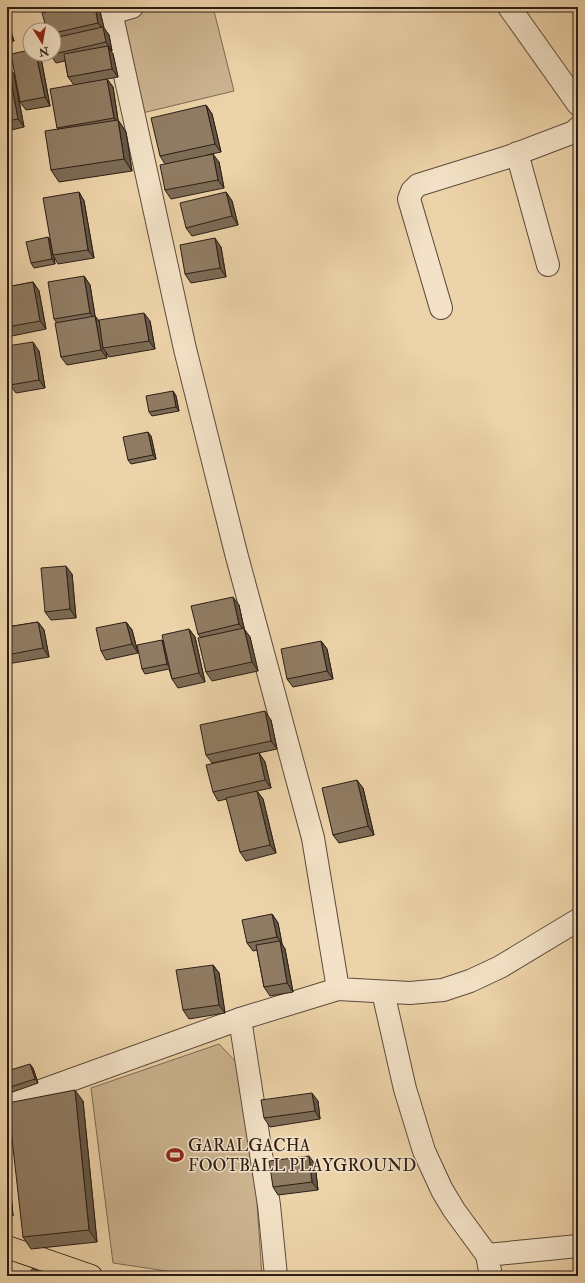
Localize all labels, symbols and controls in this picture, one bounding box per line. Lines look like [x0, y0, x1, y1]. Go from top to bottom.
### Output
north arrow [22, 22, 62, 62]
text: N [37, 44, 51, 59]
place label: GARALGACHA FOOTBALL PLAYGROUND [188, 1135, 416, 1176]
sports icon: GARALGACHA FOOTBALL PLAYGROUND [165, 1145, 185, 1165]

